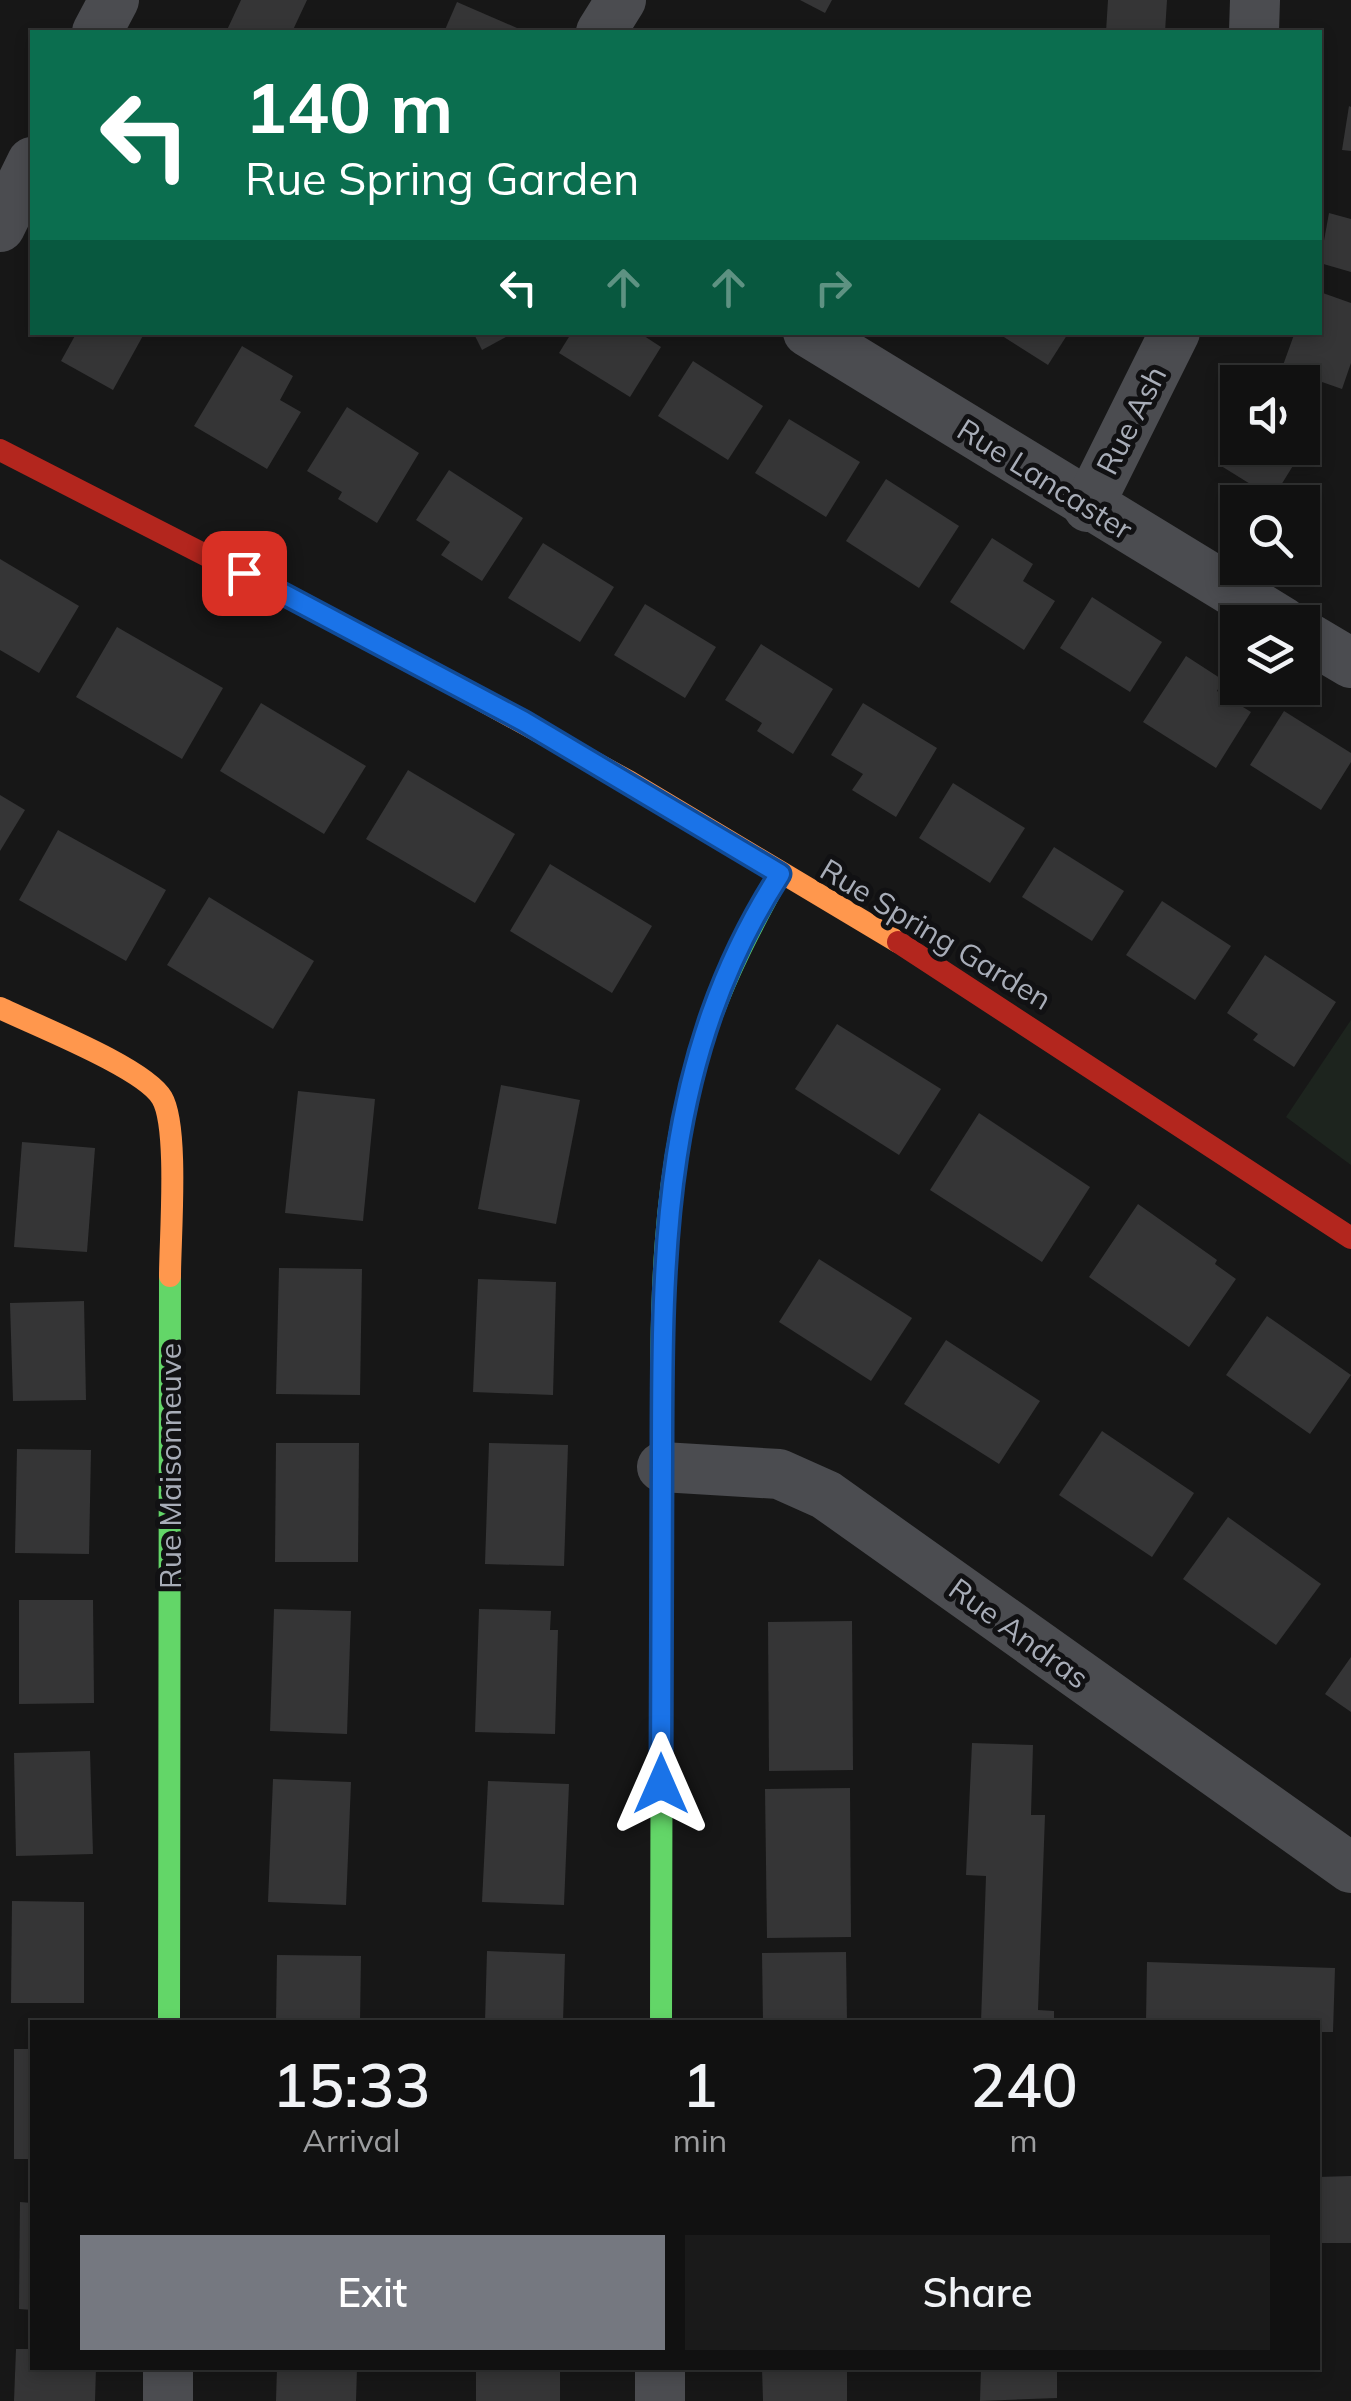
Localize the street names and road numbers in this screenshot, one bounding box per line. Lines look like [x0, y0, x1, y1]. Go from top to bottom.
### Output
street label: Rue Ash [1088, 359, 1174, 481]
street label: Rue Lancaster [950, 410, 1140, 548]
street label: Rue Spring Garden [814, 850, 1058, 1018]
street label: Rue Maisonneuve [151, 1343, 189, 1589]
street label: Rue Andras [942, 1570, 1096, 1696]

